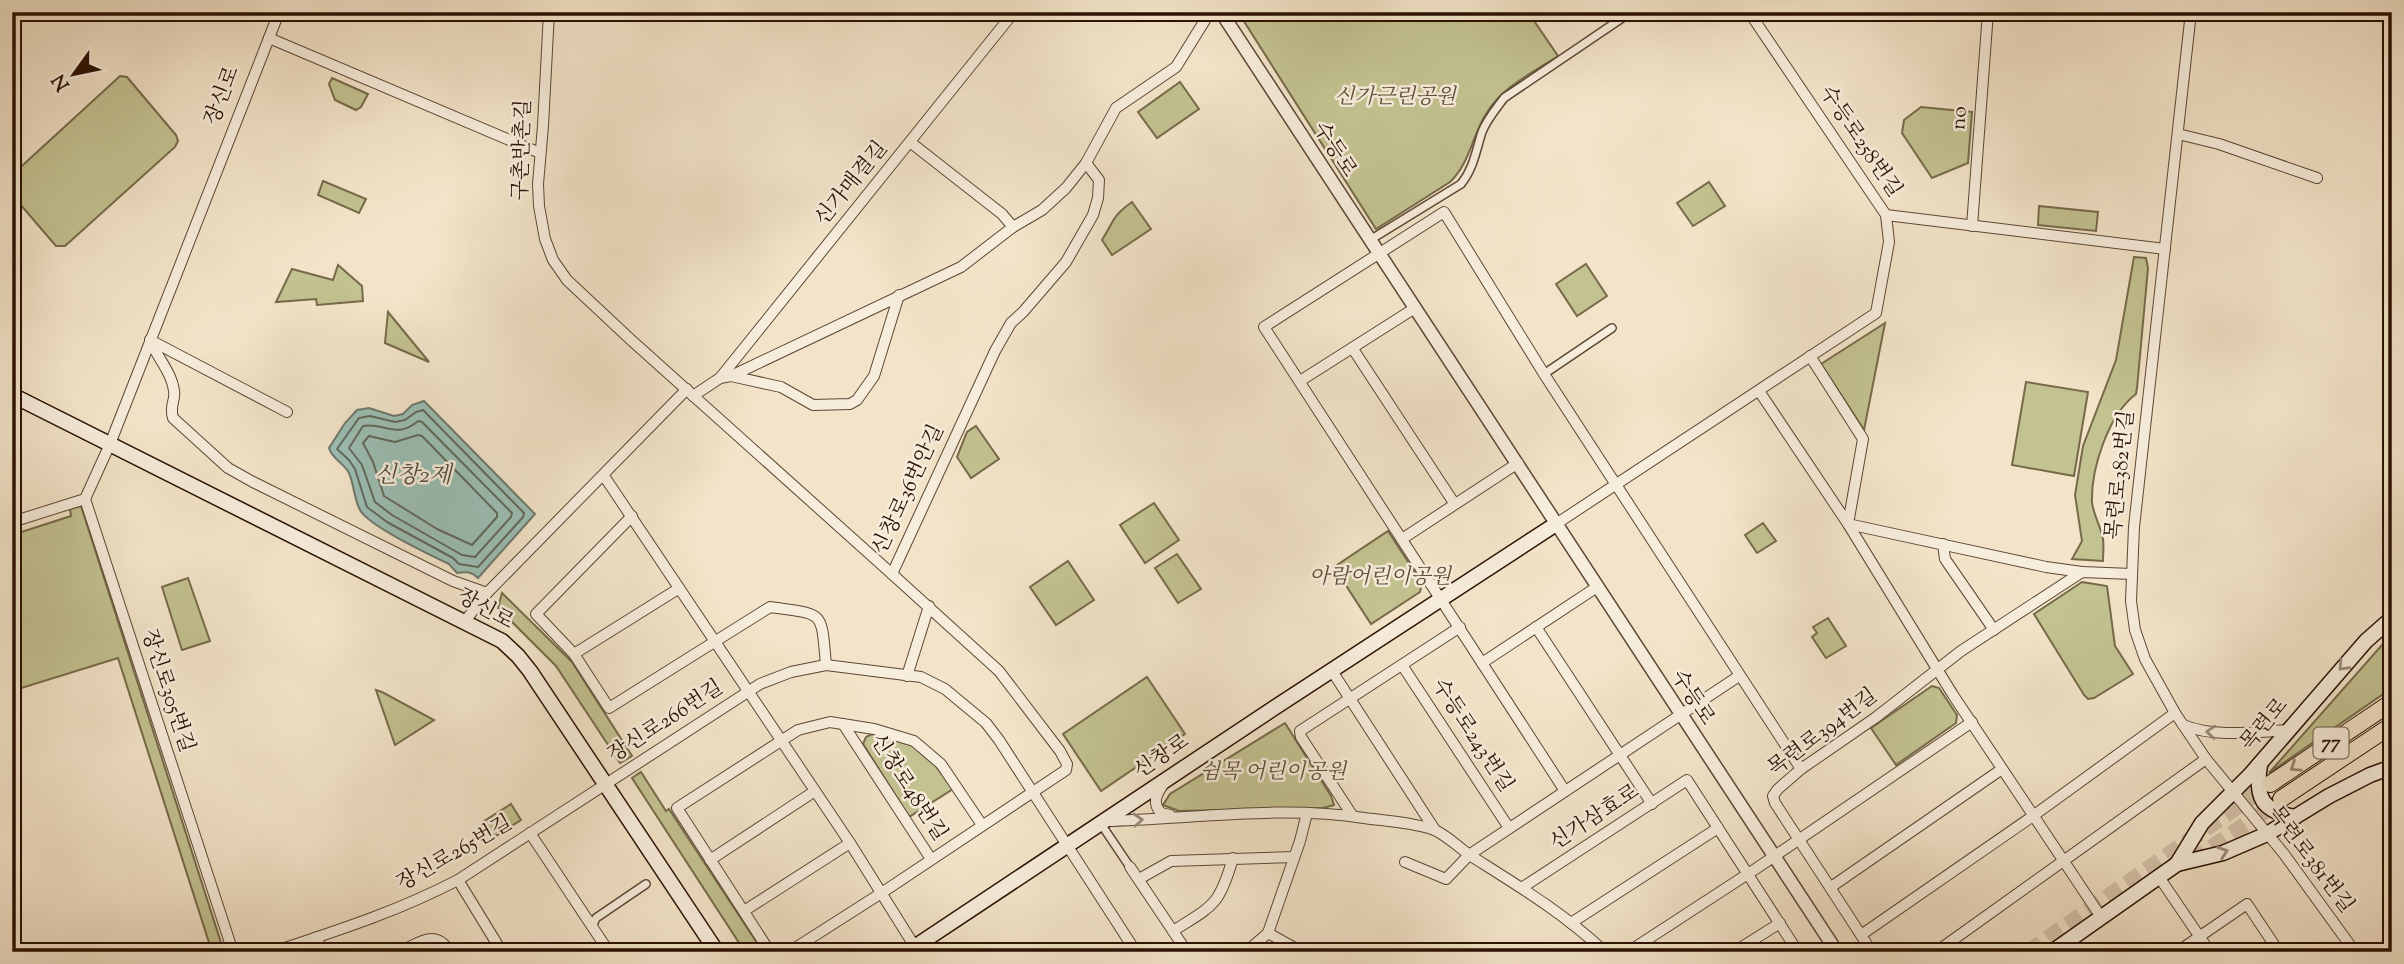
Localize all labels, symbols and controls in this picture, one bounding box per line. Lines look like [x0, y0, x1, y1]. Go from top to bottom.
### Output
north arrow [38, 38, 108, 108]
street label: 장신로 [198, 62, 248, 130]
text: N [46, 68, 77, 96]
street label: 수등로258번길 [1812, 80, 1908, 204]
park label: 신가근린공원 [1334, 83, 1458, 113]
street label: 구촌반촌길 [506, 99, 540, 201]
street label: no [1944, 105, 1976, 131]
street label: 수등로 [1305, 116, 1363, 184]
street label: 신가매결길 [808, 135, 896, 233]
street label: 목련로382번길 [2099, 409, 2143, 541]
street label: 신창로36번안길 [866, 420, 952, 560]
water label: 신창2제 [374, 460, 454, 493]
park label: 아람어린이공원 [1309, 563, 1453, 593]
street label: 장신로 [451, 582, 519, 638]
street label: 장신로305번길 [133, 625, 201, 757]
one-way arrow [2339, 658, 2352, 671]
street label: 수등로 [1663, 664, 1721, 732]
street label: 장신로266번길 [602, 673, 730, 771]
street label: 수등로243번길 [1424, 673, 1520, 799]
street label: 목련로394번길 [1762, 682, 1884, 784]
street label: 목련로 [2234, 692, 2296, 758]
one-way arrow [2205, 725, 2216, 740]
street label: 신창로48번길 [862, 728, 954, 848]
street label: 신창로 [1128, 728, 1196, 786]
road number: 77 [2314, 728, 2348, 758]
park label: 쉼목 어린이공원 [1200, 758, 1348, 788]
one-way arrow [2289, 759, 2302, 772]
street label: 신가삼효로 [1544, 778, 1646, 858]
street label: 목련로381번길 [2260, 800, 2360, 920]
street label: 장신로265번길 [392, 809, 518, 899]
one-way arrow [1133, 813, 1144, 828]
one-way arrow [2217, 846, 2229, 860]

